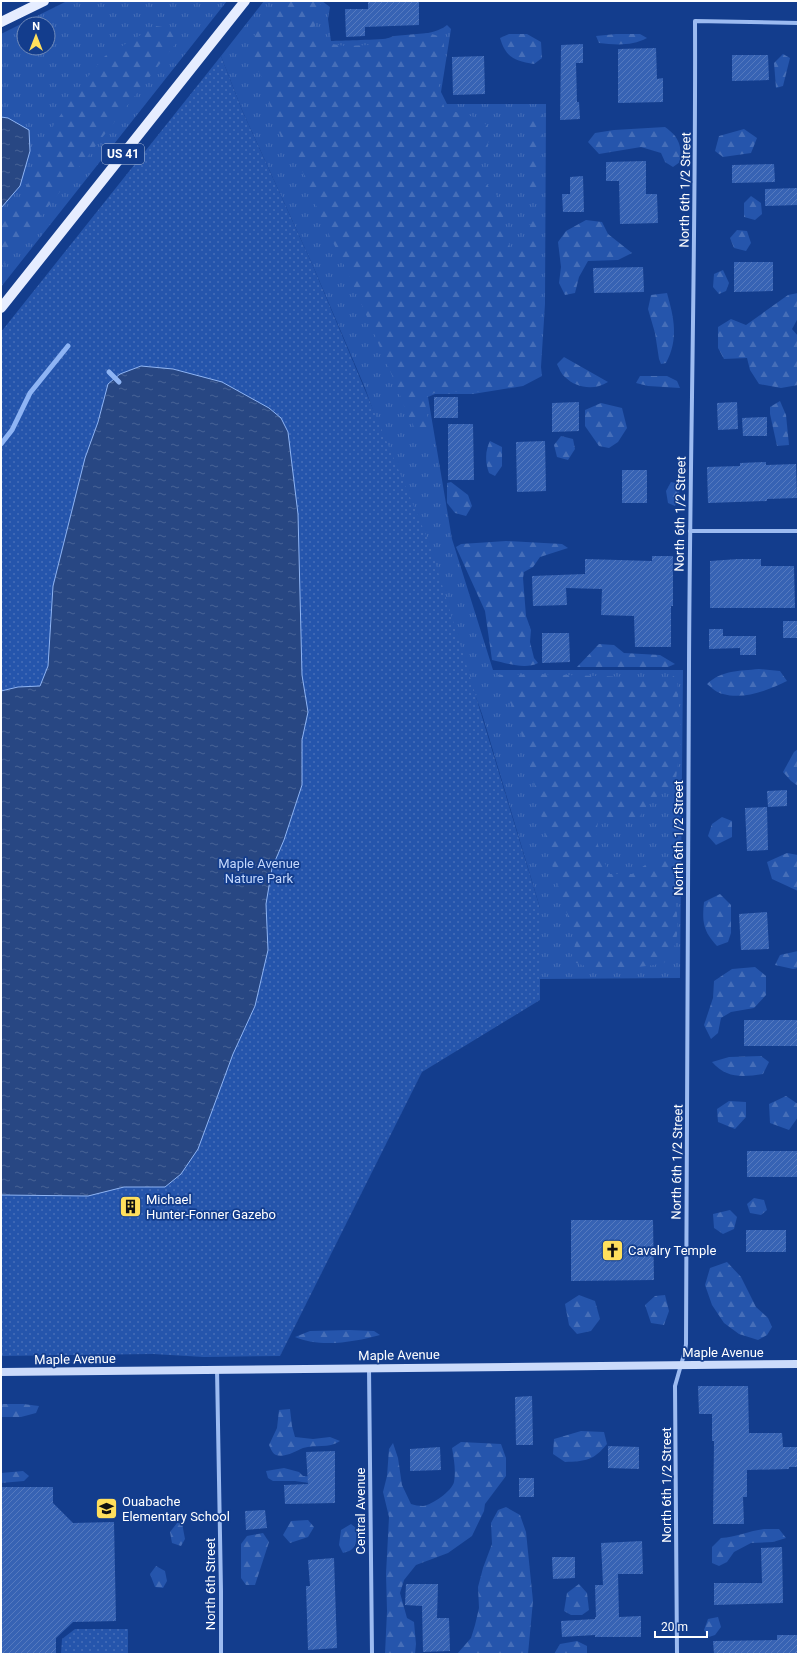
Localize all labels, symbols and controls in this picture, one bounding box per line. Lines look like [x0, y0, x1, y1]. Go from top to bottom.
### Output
north arrow [16, 16, 56, 56]
text: N [32, 20, 40, 33]
street label: North 6th 1/2 Street [676, 132, 694, 248]
road number: US 41 [102, 144, 144, 164]
street label: North 6th 1/2 Street [671, 456, 689, 572]
street label: North 6th 1/2 Street [671, 780, 686, 896]
park label: Maple Avenue Nature Park [218, 856, 300, 886]
street label: North 6th 1/2 Street [668, 1104, 686, 1220]
place label: Michael Hunter-Fonner Gazebo [146, 1192, 276, 1222]
building icon: Michael Hunter-Fonner Gazebo [118, 1193, 144, 1219]
church icon: Cavalry Temple [599, 1237, 625, 1263]
place label: Cavalry Temple [628, 1243, 716, 1258]
street label: Maple Avenue [682, 1345, 764, 1360]
street label: Maple Avenue [358, 1347, 440, 1363]
street label: Maple Avenue [34, 1351, 116, 1367]
street label: North 6th 1/2 Street [659, 1427, 674, 1543]
street label: Central Avenue [353, 1467, 368, 1554]
place label: Ouabache Elementary School [122, 1494, 230, 1524]
school or university icon: Ouabache Elementary School [93, 1495, 119, 1521]
street label: North 6th Street [203, 1538, 218, 1630]
scale bar [655, 1613, 707, 1639]
text: 20 m [661, 1620, 688, 1634]

